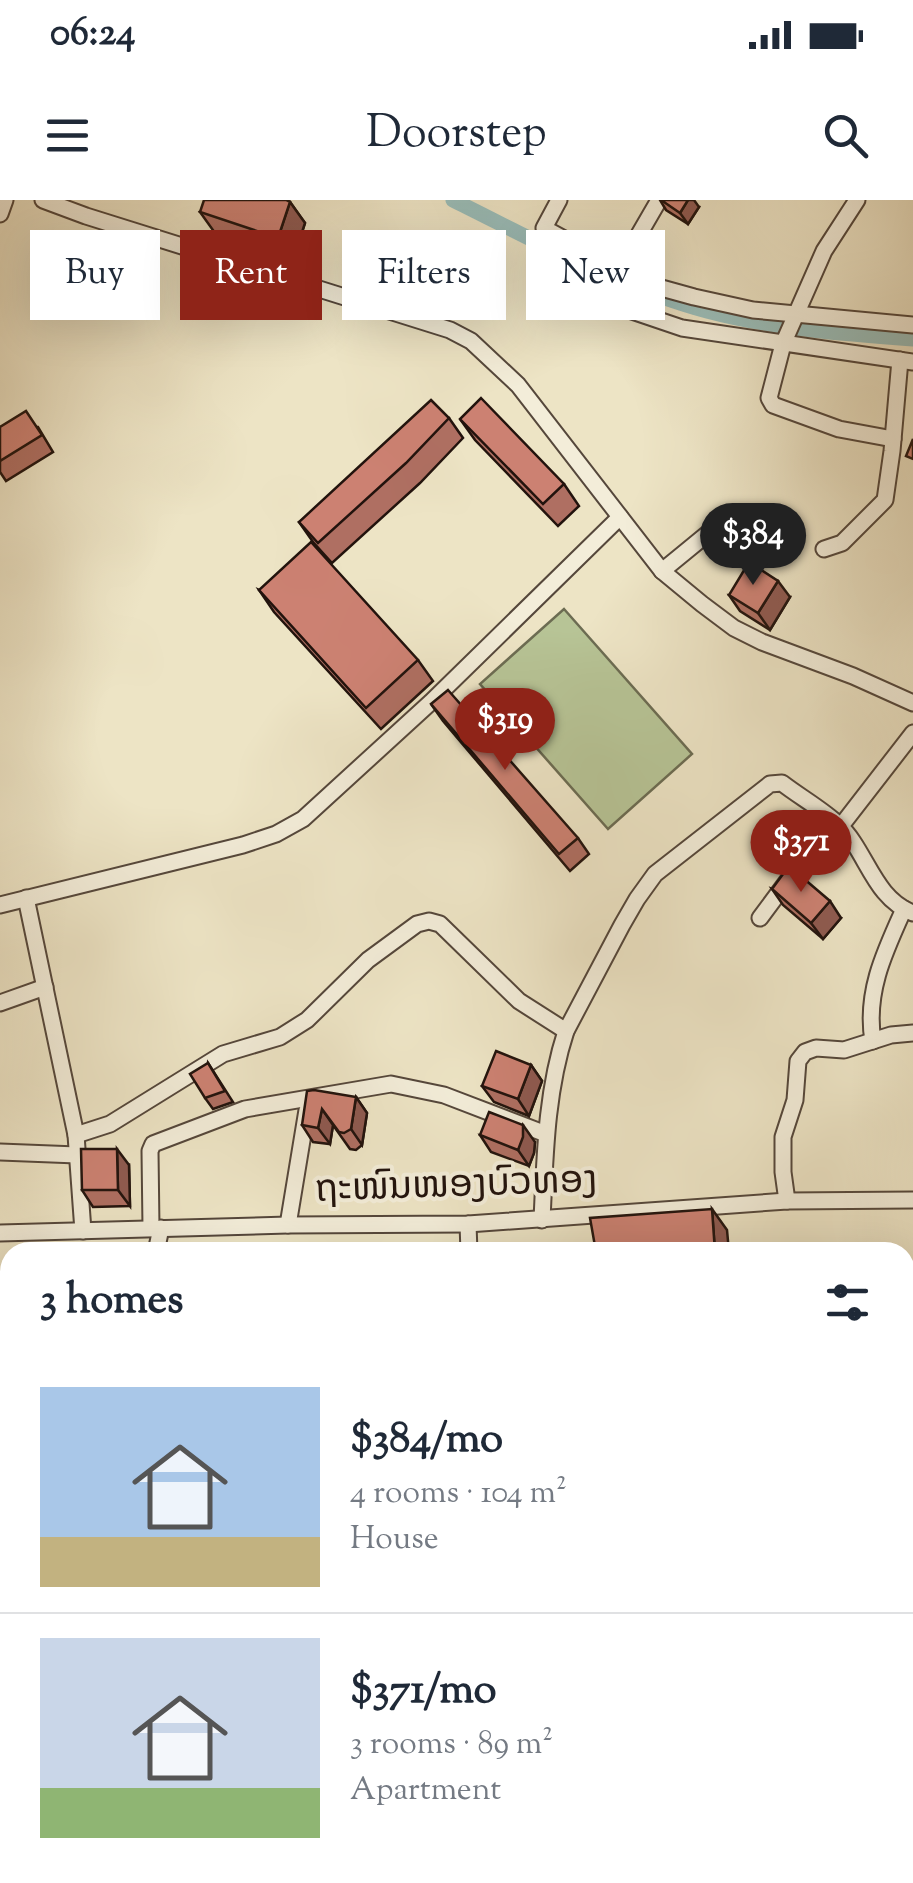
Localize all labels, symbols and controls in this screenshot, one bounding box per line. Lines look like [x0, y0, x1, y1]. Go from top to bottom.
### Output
text: 06:24 [50, 8, 135, 62]
text: Doorstep [366, 103, 547, 168]
icon: menu [40, 108, 95, 163]
icon: search [818, 108, 873, 163]
chip: Buy [30, 230, 160, 320]
chip: Rent [180, 230, 322, 320]
chip: Filters [342, 230, 506, 320]
chip: New [526, 230, 665, 320]
pin: $384 [694, 503, 812, 588]
text: $384 [722, 512, 784, 558]
pin: $319 [446, 688, 564, 773]
text: $319 [477, 697, 533, 743]
pin: $371 [742, 810, 860, 895]
text: $371 [773, 819, 829, 865]
street label: ຖະໜົນໜອງບົວທອງ [314, 1155, 598, 1219]
text: 3 homes [40, 1272, 184, 1332]
icon: filters [820, 1275, 875, 1330]
text: $384/mo [350, 1411, 503, 1471]
icon: home [120, 1427, 240, 1547]
text: 4 rooms · 104 m² [350, 1471, 567, 1517]
text: House [350, 1517, 439, 1563]
text: $371/mo [350, 1662, 497, 1722]
icon: home [120, 1678, 240, 1798]
text: 3 rooms · 89 m² [350, 1722, 553, 1768]
text: Apartment [350, 1768, 501, 1814]

